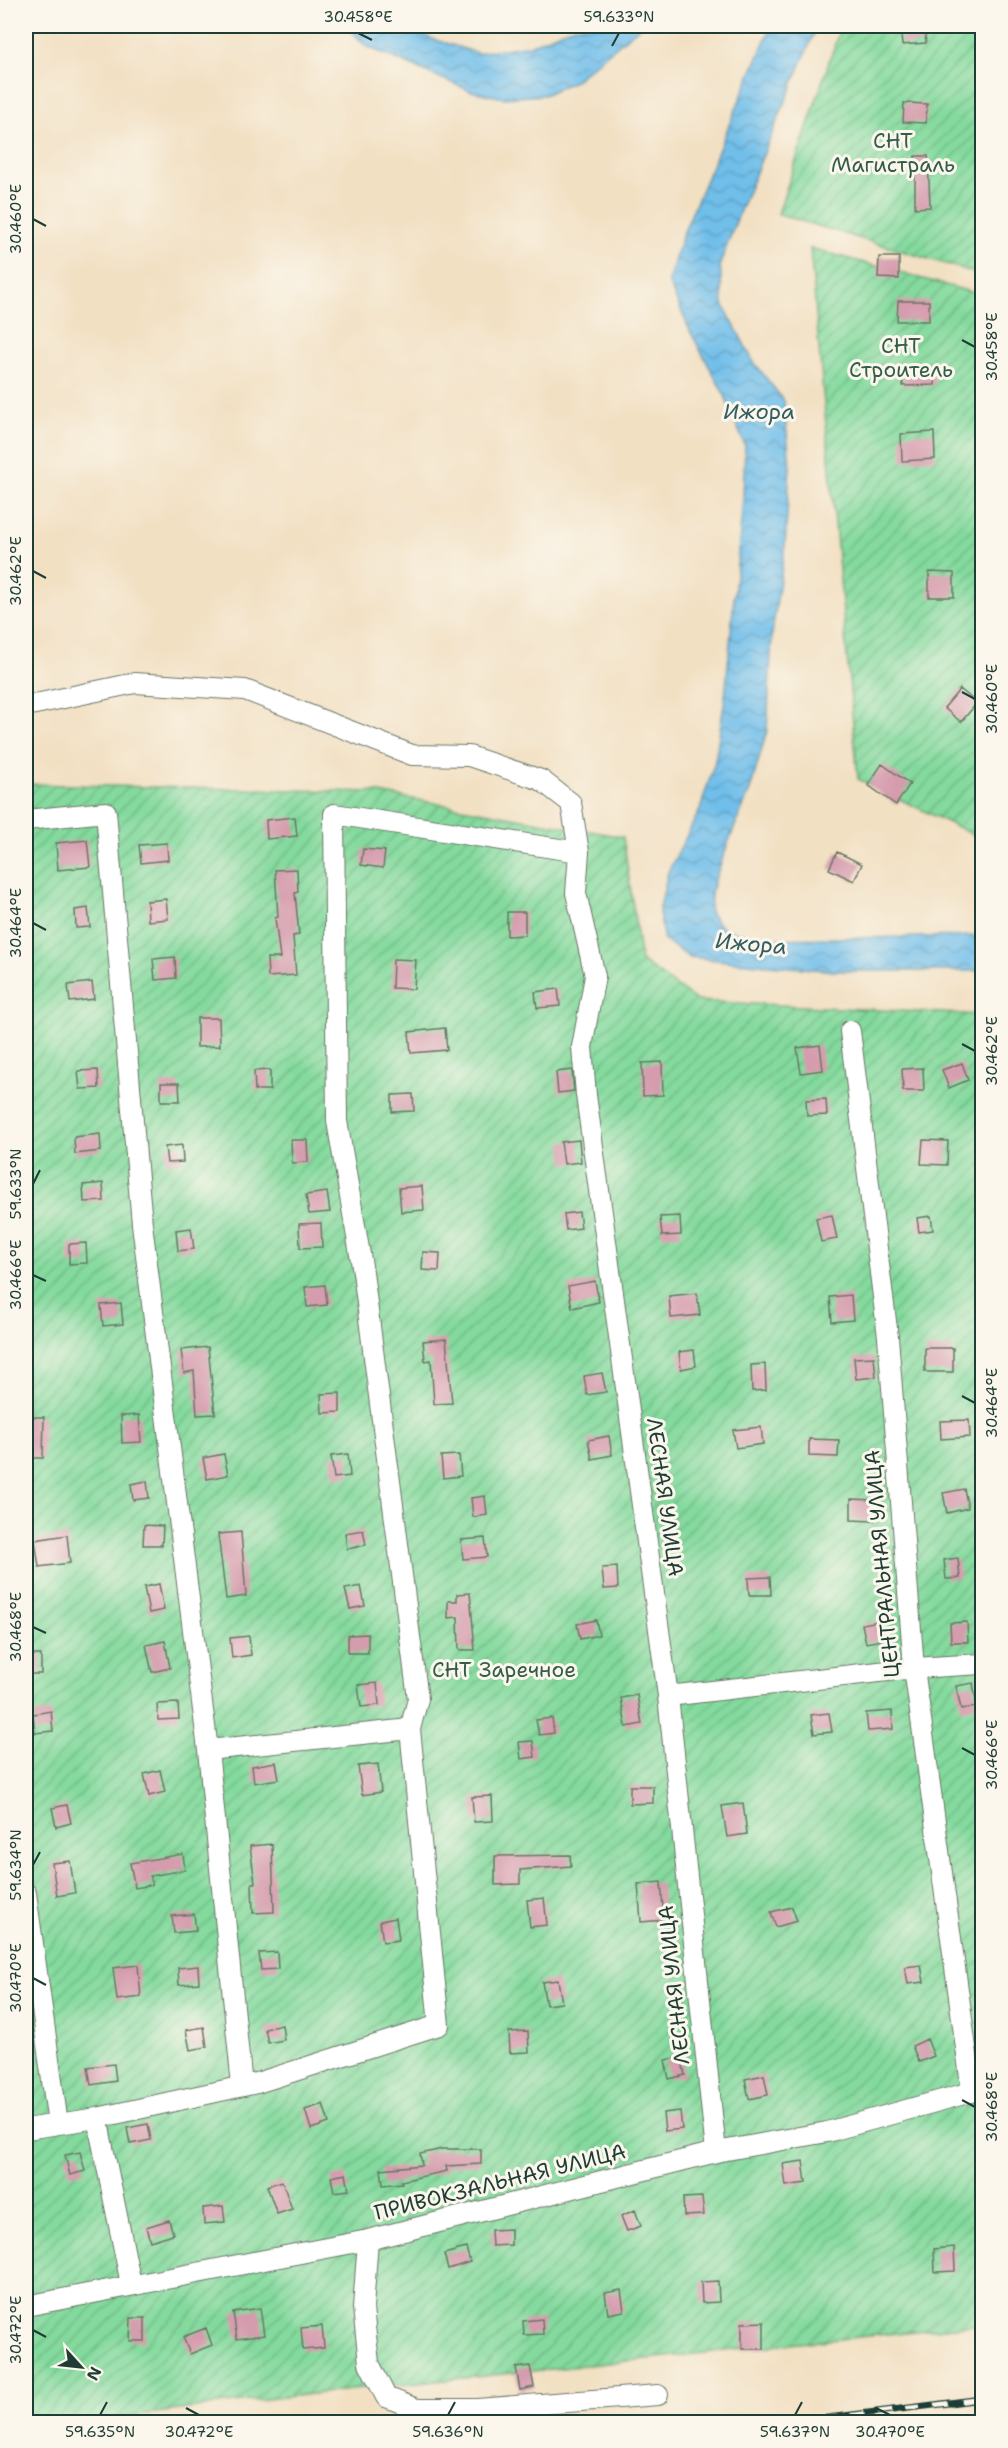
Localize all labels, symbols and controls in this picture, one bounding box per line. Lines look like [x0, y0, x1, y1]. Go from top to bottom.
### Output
text: 30.458°E [323, 7, 393, 27]
text: 59.633°N [583, 7, 655, 27]
park label: СНТ Магистраль [831, 127, 955, 179]
text: 30.460°E [6, 184, 26, 254]
text: 30.458°E [982, 312, 1002, 382]
park label: СНТ Строитель [849, 332, 953, 384]
water label: Ижора [723, 397, 795, 426]
text: 30.462°E [6, 536, 26, 606]
text: 30.460°E [982, 664, 1002, 734]
text: 30.464°E [6, 888, 26, 958]
water label: Ижора [714, 926, 788, 961]
text: 30.462°E [982, 1016, 1002, 1086]
text: 59.633°N [6, 1148, 26, 1220]
text: 30.466°E [6, 1240, 26, 1310]
text: 30.464°E [982, 1368, 1002, 1438]
street label: ЛЕСНАЯ УЛИЦА [640, 1416, 690, 1578]
street label: ЦЕНТРАЛЬНАЯ УЛИЦА [858, 1449, 906, 1679]
text: 30.468°E [6, 1592, 26, 1662]
park label: СНТ Заречное [432, 1656, 576, 1684]
text: 30.466°E [982, 1720, 1002, 1790]
text: 59.634°N [6, 1829, 26, 1901]
street label: ЛЕСНАЯ УЛИЦА [652, 1904, 696, 2066]
text: 30.470°E [6, 1943, 26, 2013]
text: 30.468°E [982, 2072, 1002, 2142]
street label: ПРИВОКЗАЛЬНАЯ УЛИЦА [371, 2137, 629, 2227]
text: 30.472°E [6, 2296, 26, 2364]
north arrow [51, 2337, 111, 2397]
text: N [82, 2363, 106, 2384]
text: 59.635°N [65, 2422, 135, 2442]
text: 30.472°E [165, 2422, 233, 2442]
text: 59.636°N [412, 2422, 484, 2442]
text: 59.637°N [760, 2422, 830, 2442]
text: 30.470°E [855, 2422, 925, 2442]

